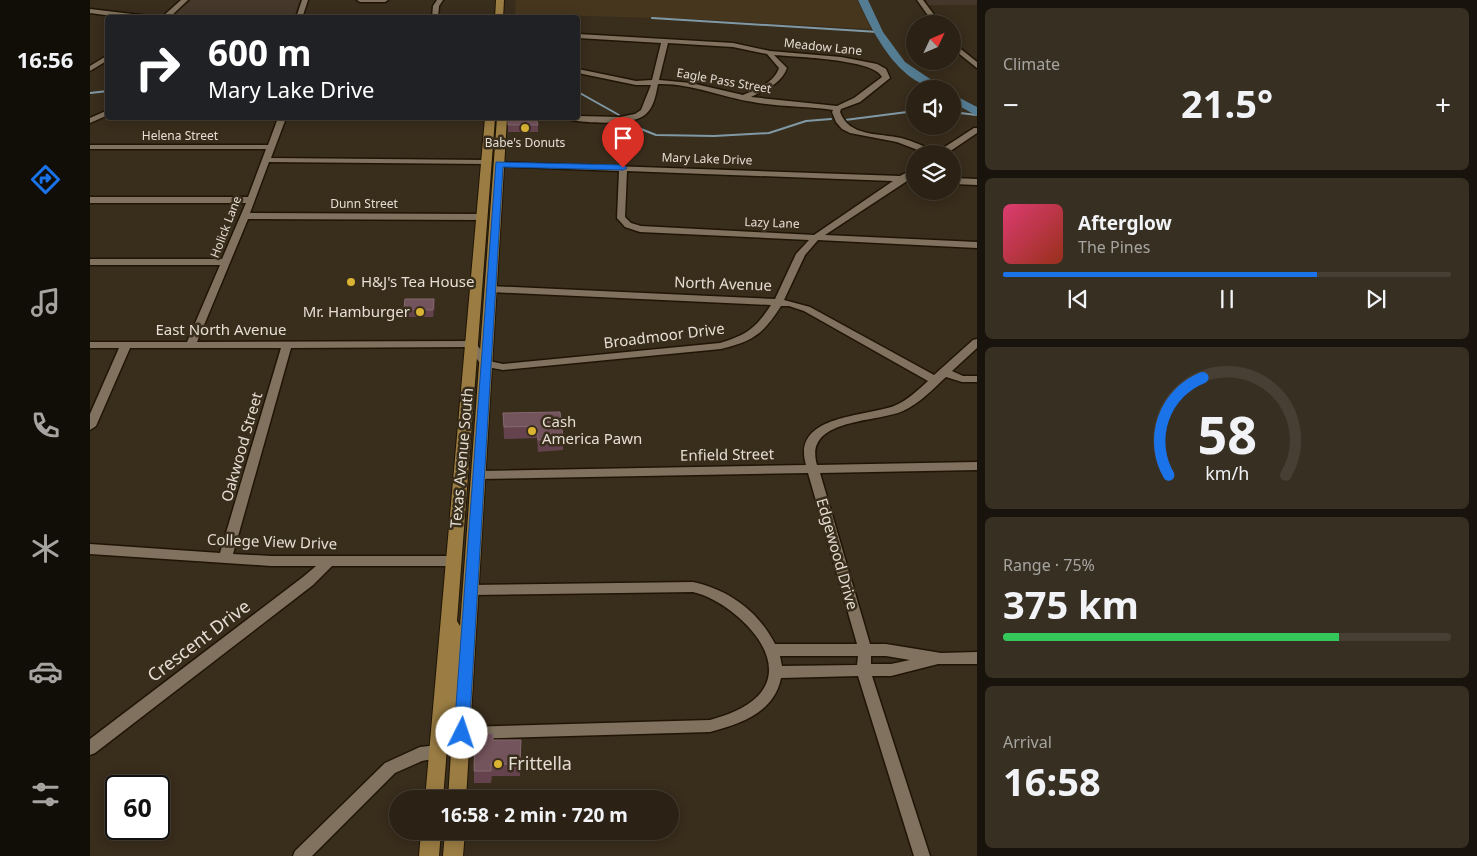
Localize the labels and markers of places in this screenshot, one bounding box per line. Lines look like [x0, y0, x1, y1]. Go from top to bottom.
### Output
pin [602, 117, 644, 168]
marker: Babe's Donuts [519, 122, 531, 134]
place label: Babe's Donuts [485, 134, 566, 151]
place label: H&J's Tea House [361, 271, 474, 291]
marker: H&J's Tea House [345, 276, 357, 288]
place label: Mr. Hamburger [303, 301, 410, 321]
marker: Mr. Hamburger [414, 306, 426, 318]
place label: Cash America Pawn [542, 411, 642, 448]
marker: Cash America Pawn [526, 425, 538, 437]
place label: Frittella [508, 751, 572, 775]
marker: Frittella [492, 758, 504, 770]

